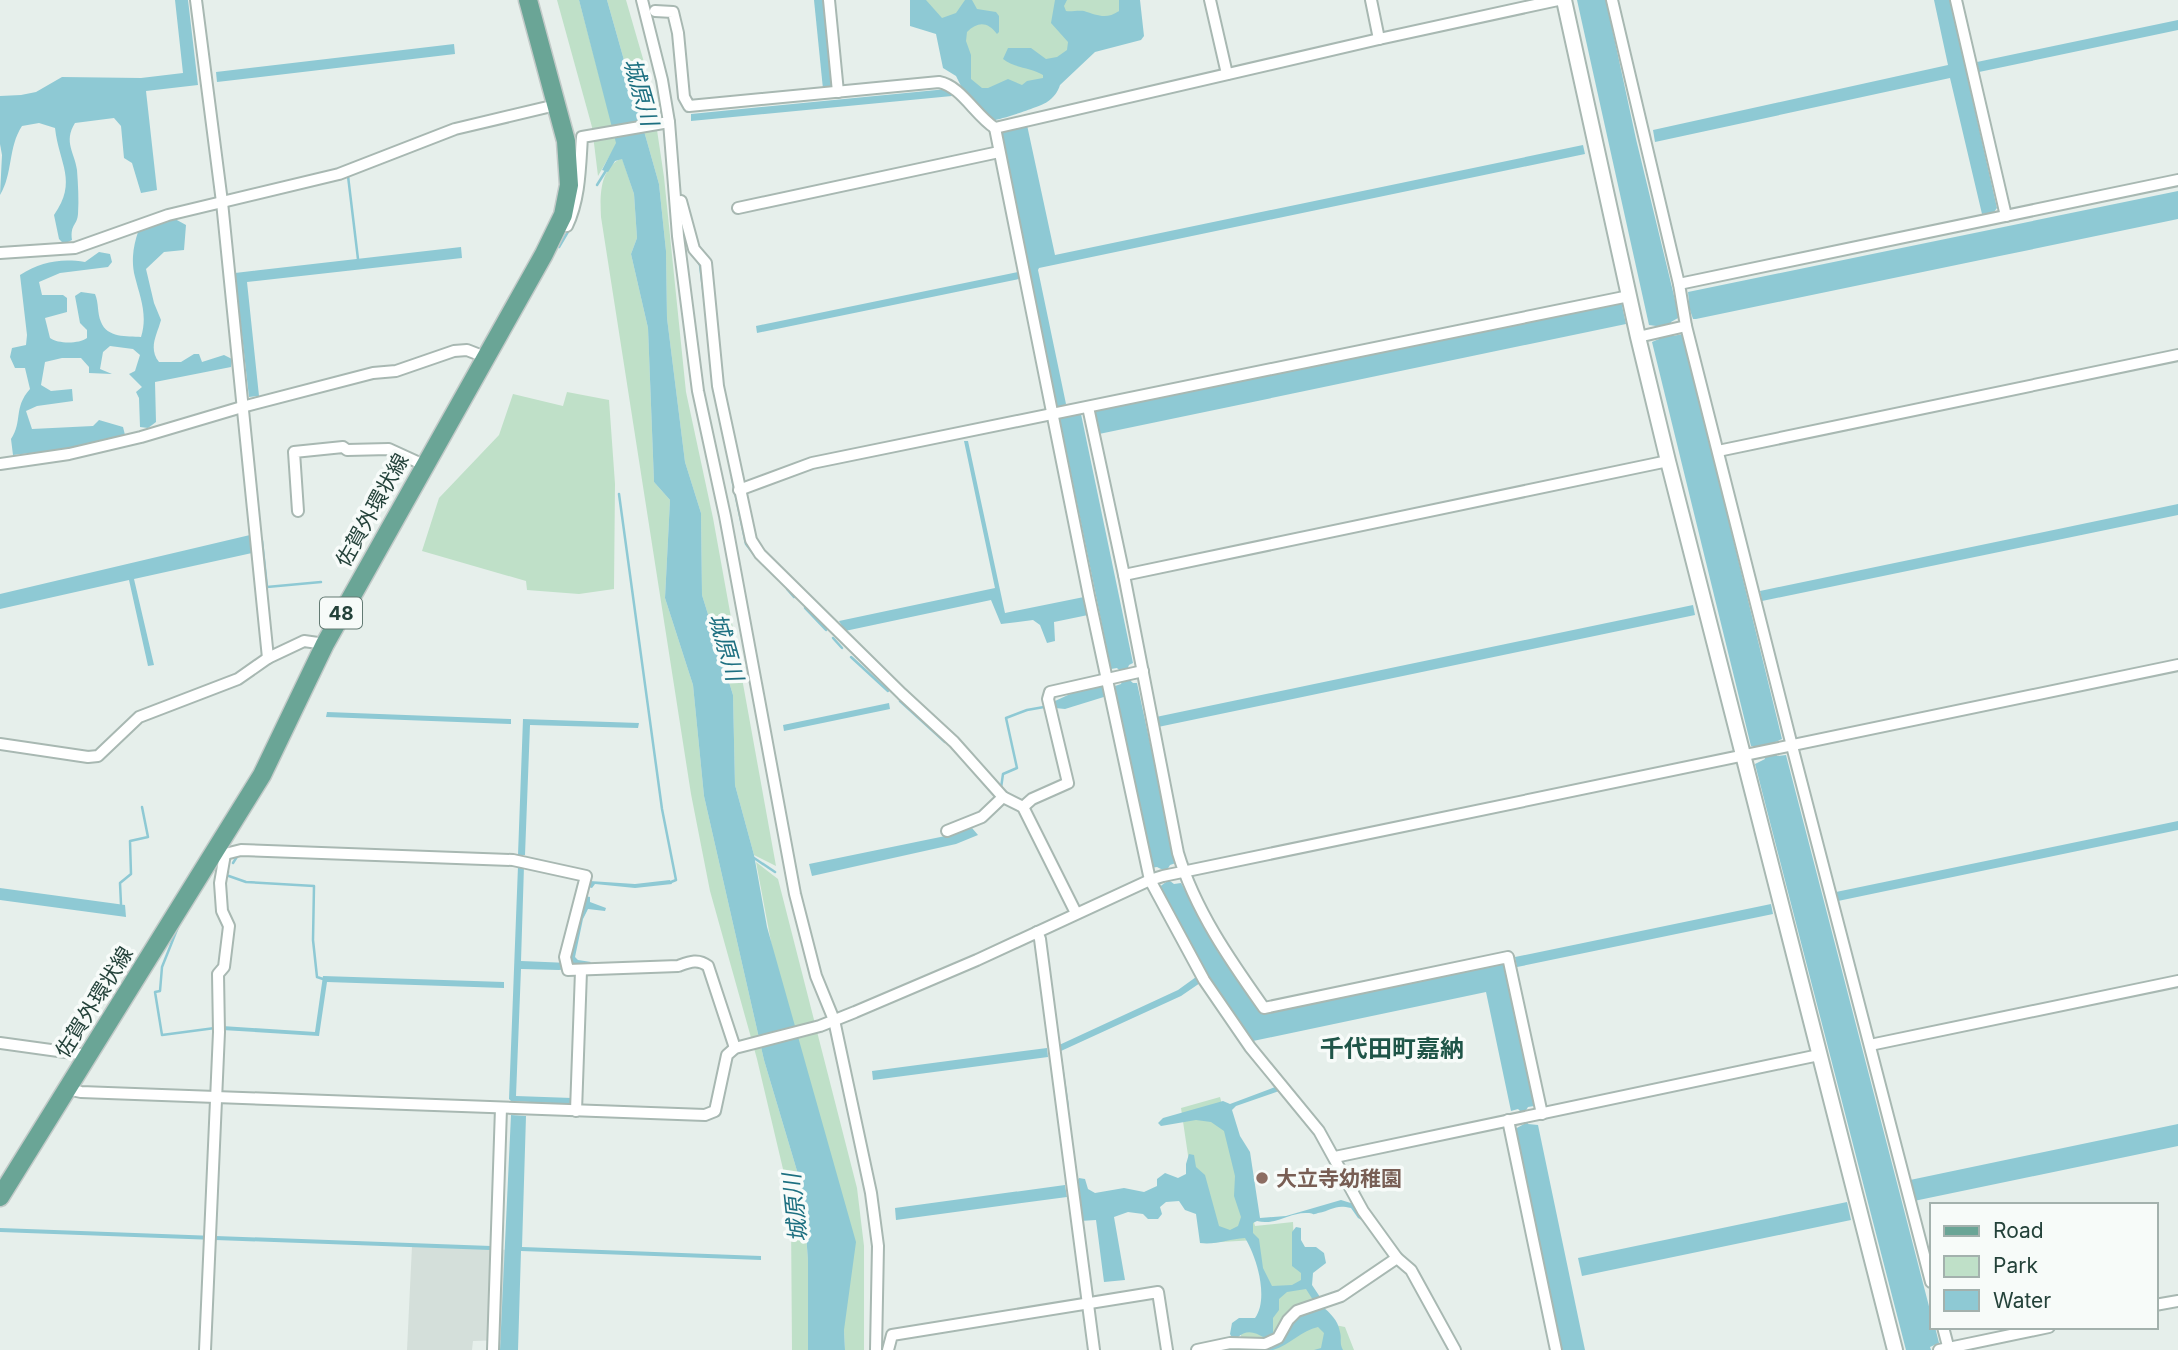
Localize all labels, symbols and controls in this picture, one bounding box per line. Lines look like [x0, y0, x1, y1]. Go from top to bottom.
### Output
water label: 城原川 [618, 55, 665, 132]
street label: 佐賀外環状線 [331, 449, 413, 571]
road number: 48 [320, 598, 362, 628]
water label: 城原川 [703, 610, 750, 687]
street label: 佐賀外環状線 [50, 942, 138, 1062]
district label: 千代田町嘉納 [1320, 1034, 1464, 1063]
place label: 大立寺幼稚園 [1276, 1166, 1402, 1191]
water label: 城原川 [777, 1169, 813, 1244]
marker: 大立寺幼稚園 [1254, 1170, 1270, 1186]
legend [1930, 1203, 2157, 1329]
text: Road [1993, 1218, 2044, 1243]
text: Park [1993, 1253, 2038, 1278]
text: Water [1993, 1288, 2051, 1313]

